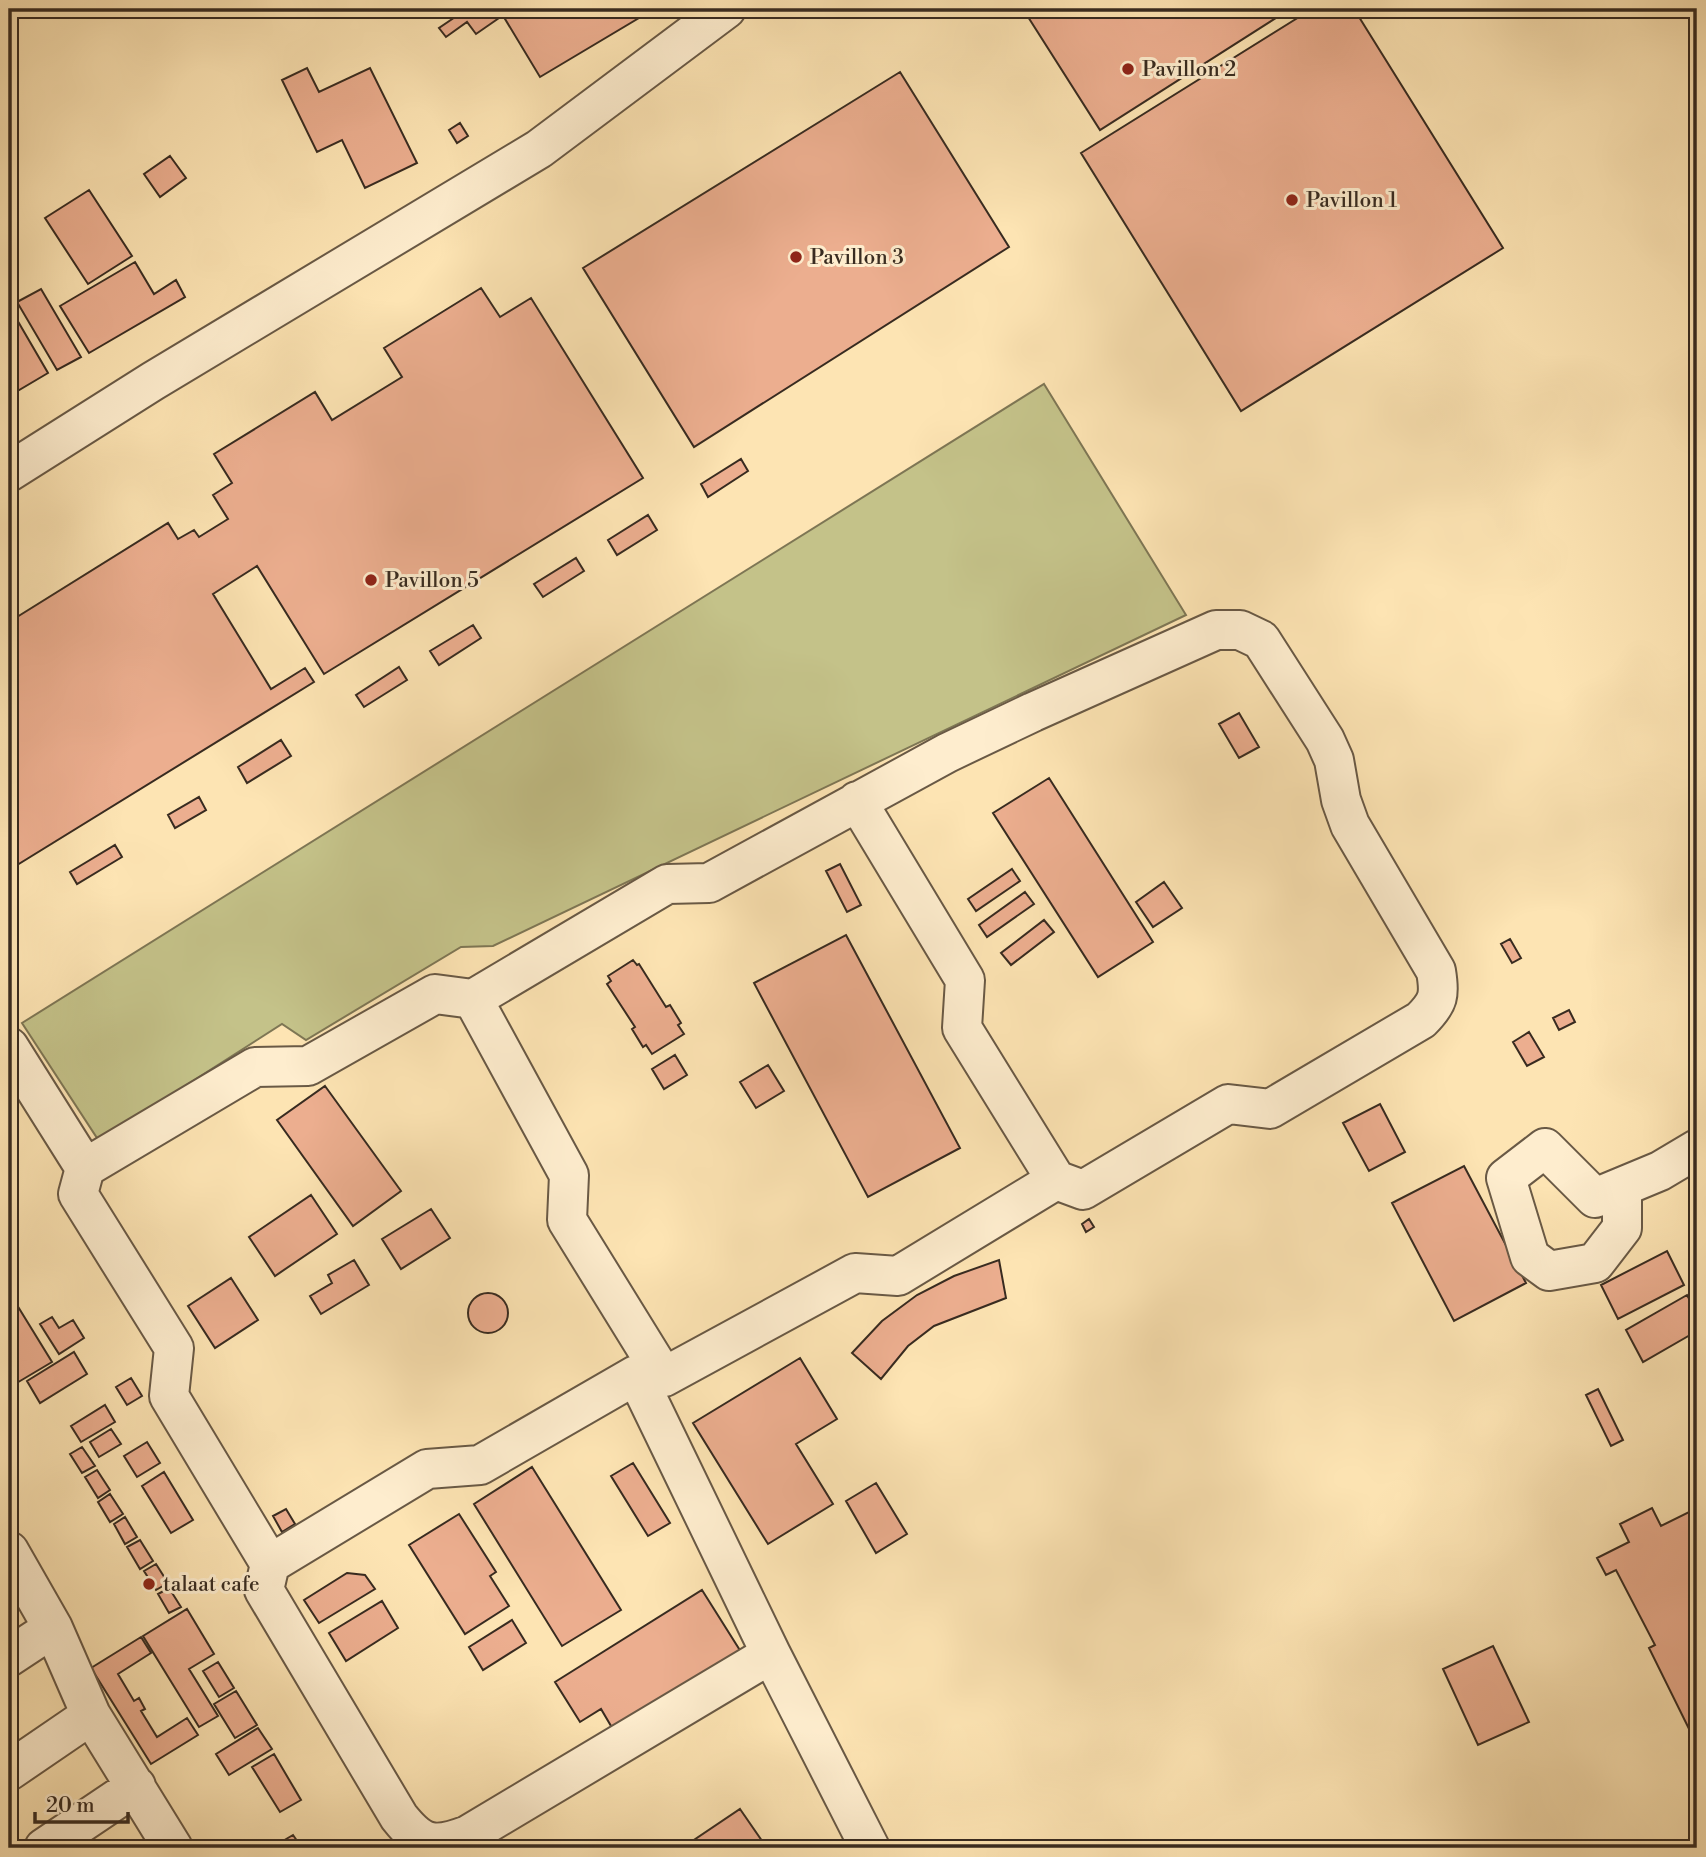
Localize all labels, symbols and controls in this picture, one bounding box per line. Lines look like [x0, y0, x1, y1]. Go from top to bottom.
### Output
place label: Pavillon 2 [1142, 57, 1236, 83]
marker: Pavillon 2 [1120, 61, 1136, 77]
place label: Pavillon 1 [1306, 188, 1397, 214]
marker: Pavillon 1 [1284, 192, 1300, 208]
place label: Pavillon 3 [810, 245, 904, 271]
marker: Pavillon 3 [788, 249, 804, 265]
place label: Pavillon 5 [385, 568, 479, 594]
marker: Pavillon 5 [363, 572, 379, 588]
place label: talaat cafe [163, 1572, 260, 1598]
marker: talaat cafe [141, 1576, 157, 1592]
scale bar [35, 1780, 128, 1824]
text: 20 m [46, 1793, 95, 1819]

